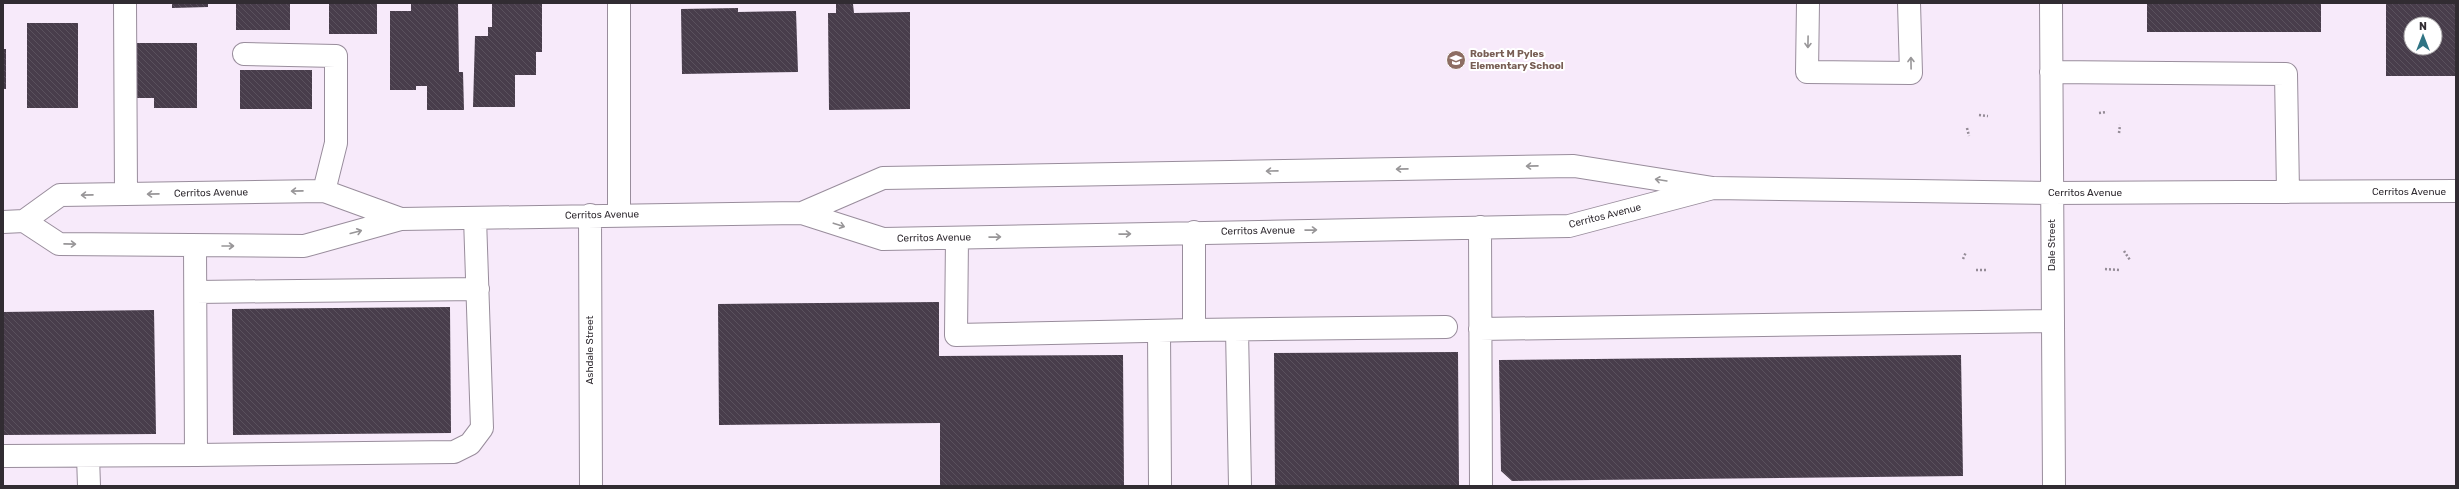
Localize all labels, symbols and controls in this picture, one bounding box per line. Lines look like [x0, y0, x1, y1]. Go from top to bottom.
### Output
north arrow [2403, 16, 2443, 56]
text: N [2419, 20, 2427, 33]
one-way arrow [1804, 35, 1812, 48]
place label: Robert M Pyles Elementary School [1470, 48, 1564, 72]
school or university icon: Robert M Pyles Elementary School [1445, 49, 1467, 71]
one-way arrow [1907, 57, 1914, 70]
one-way arrow [1526, 162, 1539, 170]
one-way arrow [1396, 165, 1409, 172]
one-way arrow [1266, 167, 1279, 175]
one-way arrow [1655, 175, 1668, 183]
street label: Cerritos Avenue [174, 186, 249, 200]
street label: Cerritos Avenue [2372, 186, 2447, 198]
street label: Cerritos Avenue [2048, 187, 2123, 199]
one-way arrow [291, 188, 304, 195]
one-way arrow [147, 190, 160, 198]
one-way arrow [81, 191, 94, 199]
street label: Cerritos Avenue [1568, 201, 1643, 231]
street label: Cerritos Avenue [565, 208, 640, 222]
street label: Dale Street [2046, 219, 2058, 271]
one-way arrow [833, 222, 846, 229]
street label: Cerritos Avenue [1221, 224, 1296, 238]
one-way arrow [1304, 226, 1317, 234]
one-way arrow [349, 228, 362, 235]
one-way arrow [1118, 230, 1131, 238]
street label: Cerritos Avenue [897, 231, 972, 245]
one-way arrow [988, 233, 1001, 241]
one-way arrow [63, 241, 76, 248]
one-way arrow [221, 242, 234, 250]
street label: Ashdale Street [584, 316, 596, 384]

